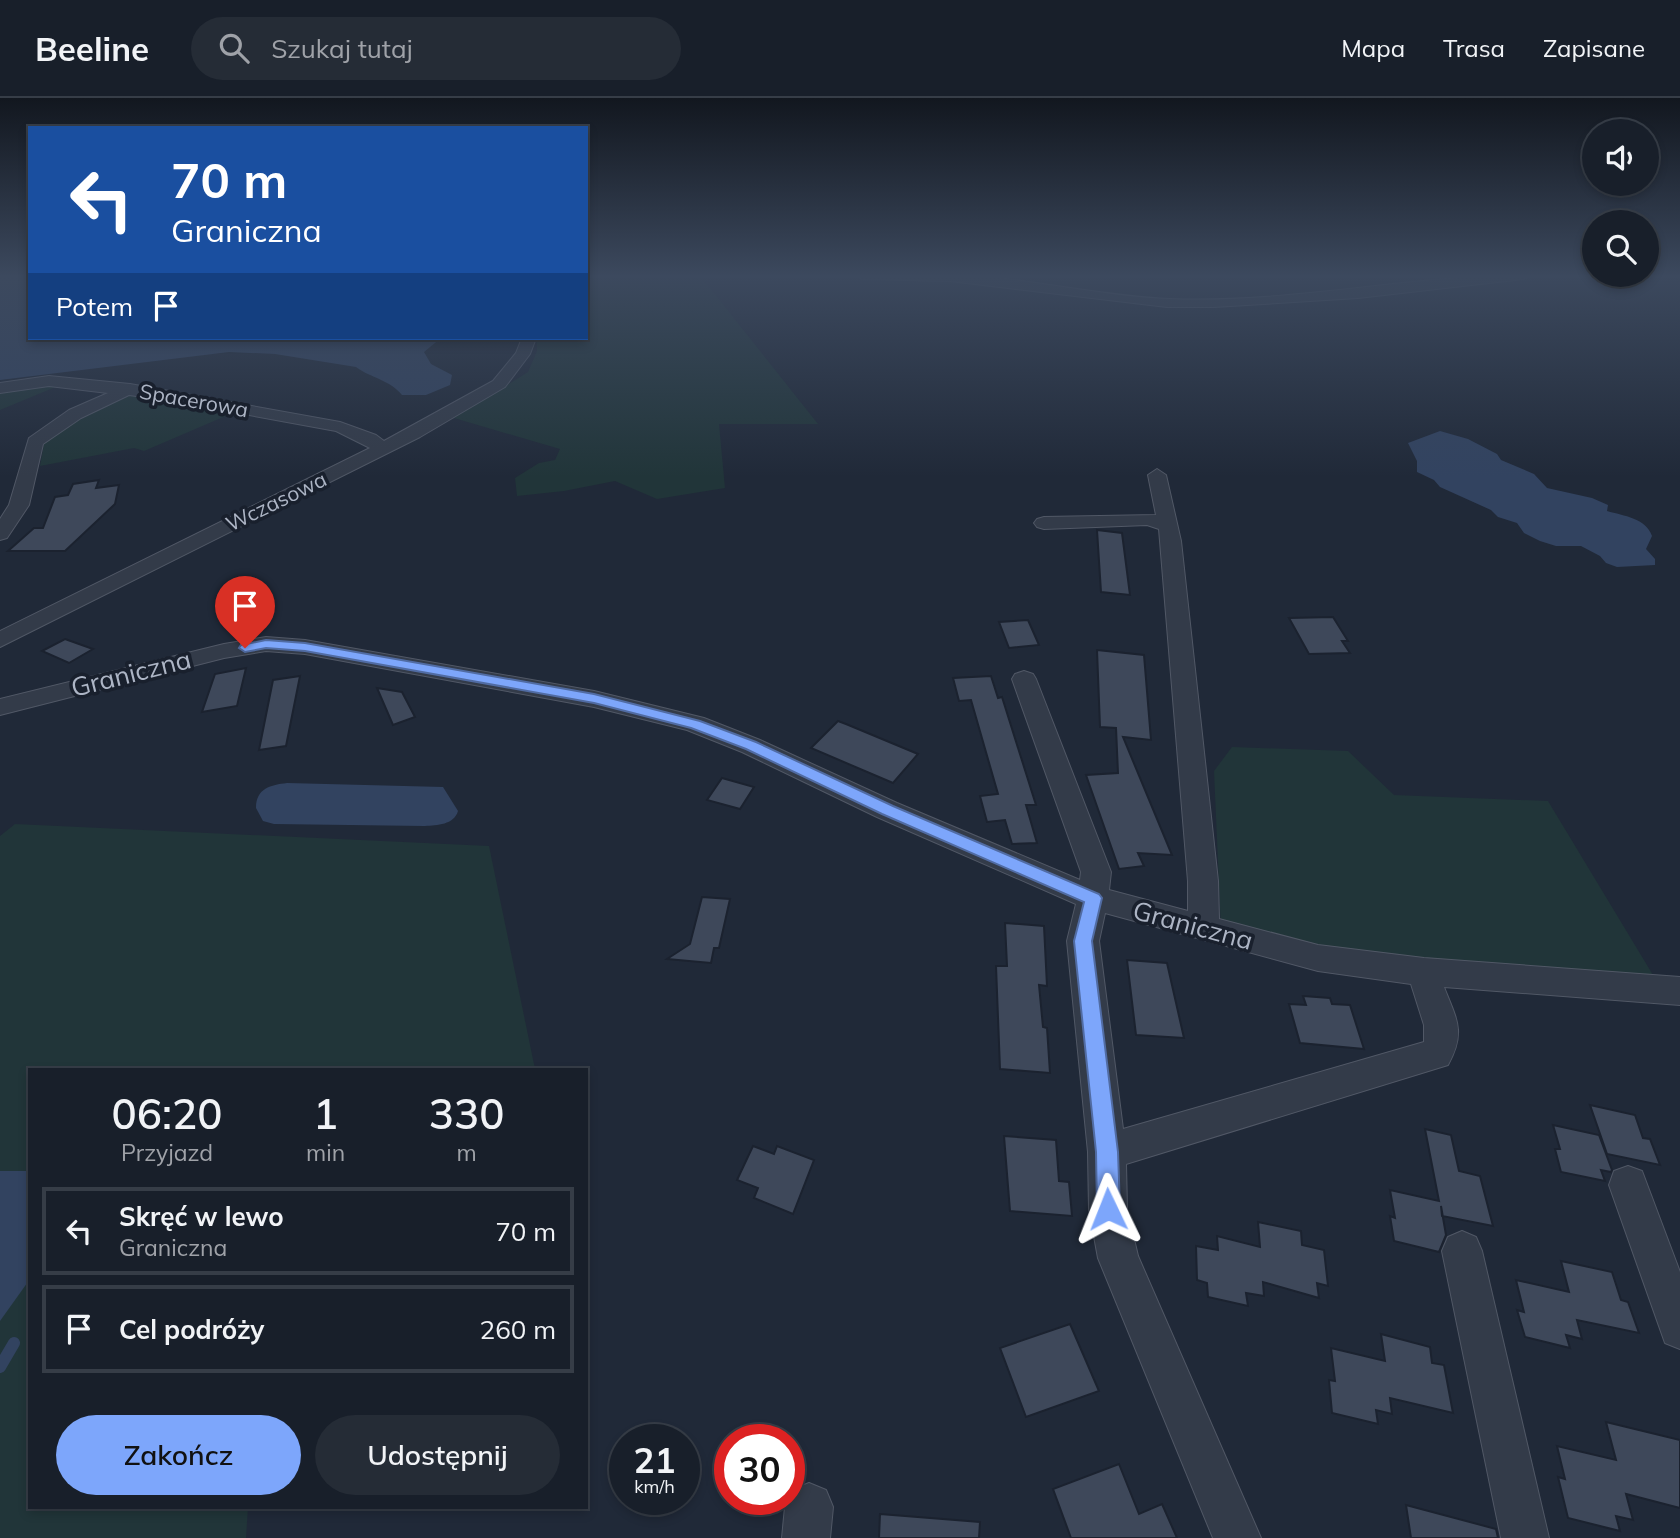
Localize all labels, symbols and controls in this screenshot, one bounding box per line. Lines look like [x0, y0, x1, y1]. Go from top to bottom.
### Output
search box [191, 17, 681, 80]
text: Beeline [35, 28, 149, 69]
icon: search [215, 29, 253, 67]
text: Szukaj tutaj [271, 32, 413, 65]
text: Mapa [1341, 33, 1405, 63]
text: Trasa [1443, 33, 1505, 63]
text: Zapisane [1543, 33, 1645, 63]
map controls [1582, 119, 1659, 287]
button: sound [1582, 119, 1659, 196]
text: 70 m [171, 149, 287, 210]
icon: left [56, 154, 147, 245]
text: Graniczna [171, 210, 322, 250]
button: search [1582, 210, 1659, 287]
icon: arrive [147, 287, 185, 325]
text: Potem [56, 290, 133, 323]
street label: Spacerowa [138, 378, 250, 422]
street label: Wczasowa [221, 465, 331, 537]
pin [215, 576, 275, 648]
icon: arrive [226, 587, 264, 625]
street label: Graniczna [68, 642, 194, 704]
street label: Graniczna [1130, 893, 1256, 957]
text: 06:20 [112, 1087, 222, 1140]
text: 1 [313, 1087, 338, 1140]
text: 330 [429, 1087, 504, 1140]
text: Przyjazd [121, 1138, 213, 1167]
text: min [306, 1138, 345, 1167]
text: m [456, 1138, 477, 1167]
position arrow [1071, 1172, 1145, 1246]
text: Skręć w lewo [119, 1200, 284, 1233]
icon: left [60, 1212, 98, 1250]
text: 70 m [495, 1215, 556, 1248]
text: Graniczna [119, 1233, 227, 1262]
icon: arrive [60, 1310, 98, 1348]
text: Cel podróży [119, 1313, 264, 1346]
text: 260 m [480, 1313, 556, 1346]
button: Zakończ [56, 1415, 301, 1495]
button: Udostępnij [315, 1415, 560, 1495]
speed limit sign: 30 [714, 1424, 805, 1515]
text: 21 [633, 1438, 676, 1482]
text: km/h [634, 1475, 675, 1498]

